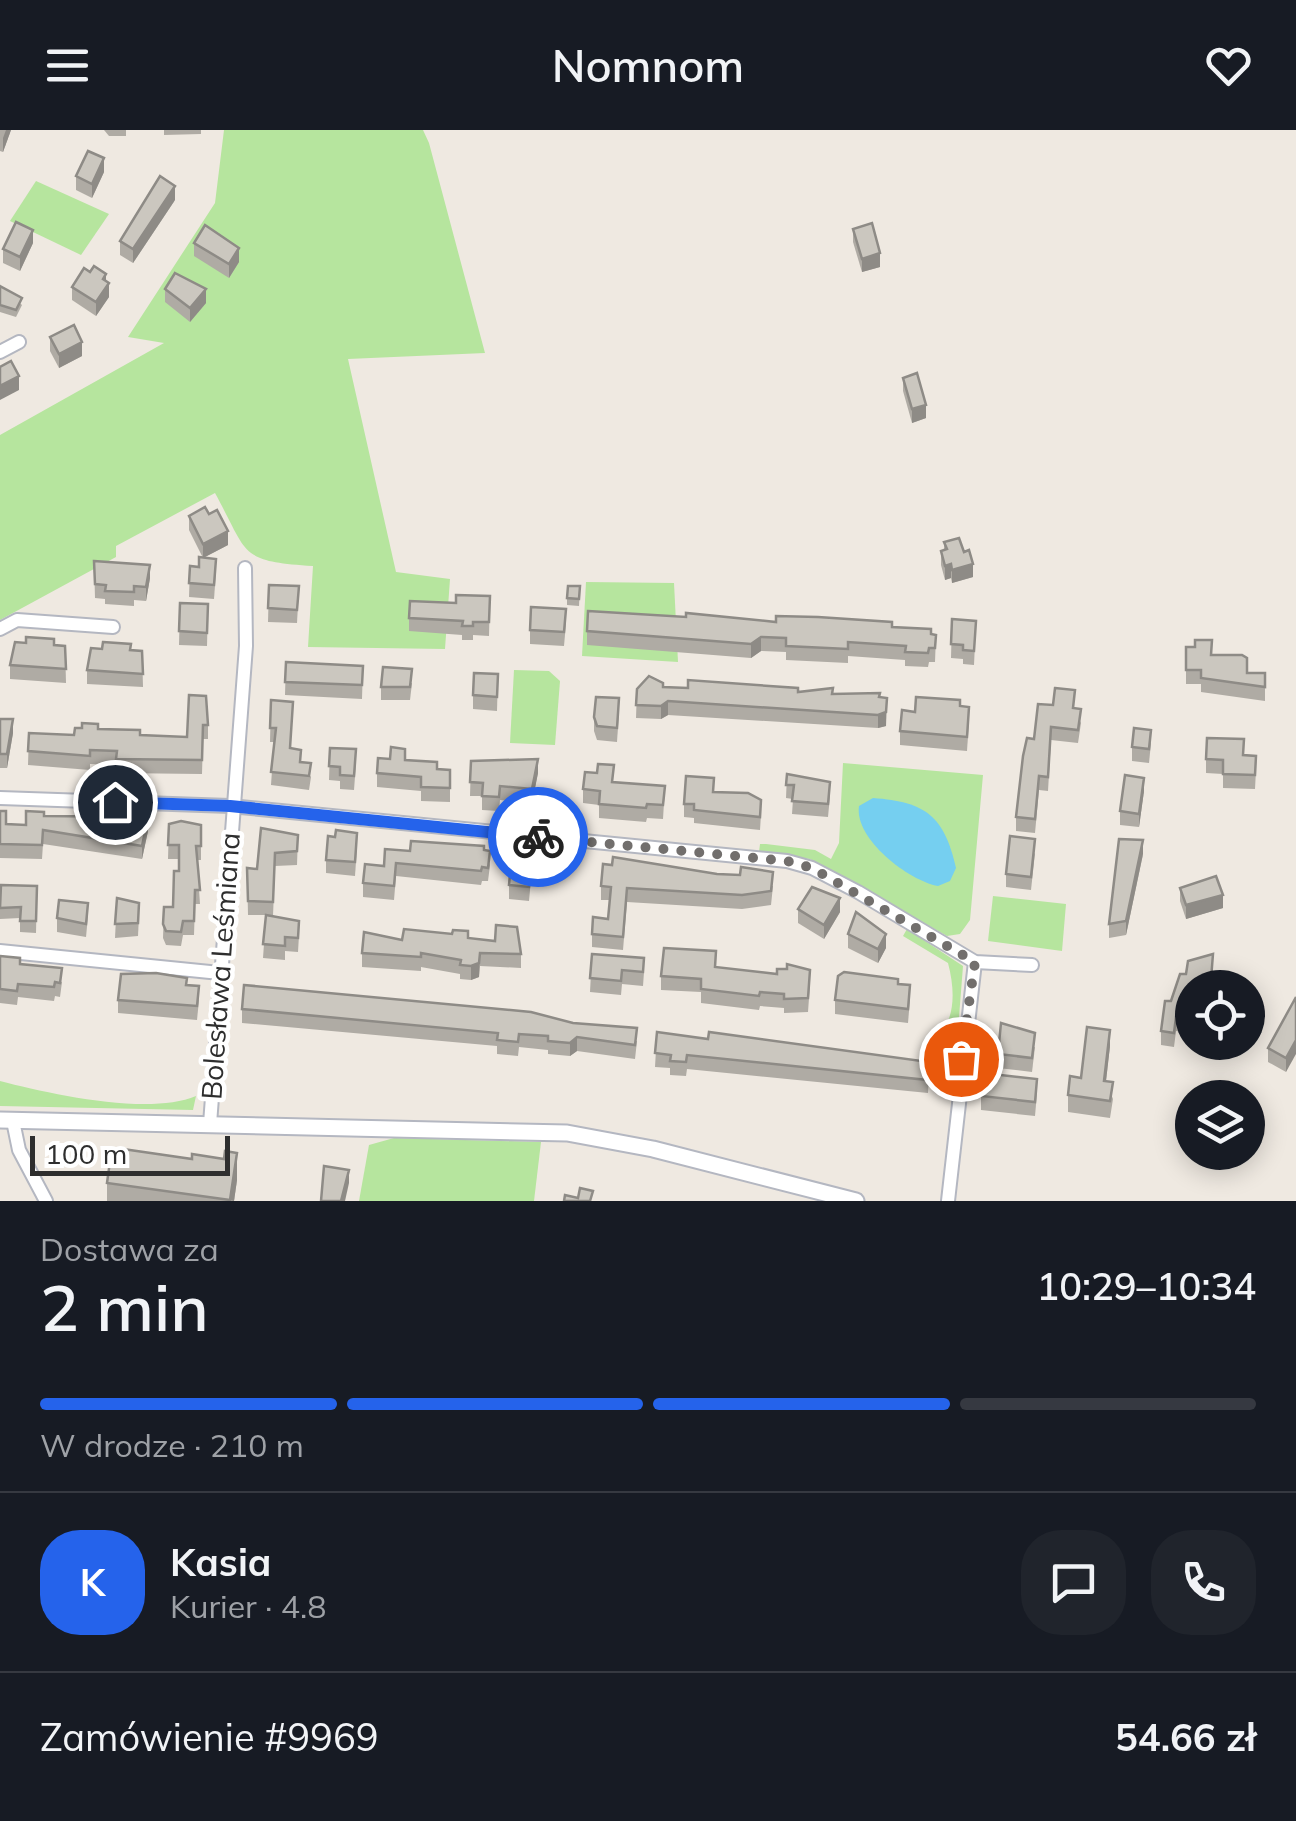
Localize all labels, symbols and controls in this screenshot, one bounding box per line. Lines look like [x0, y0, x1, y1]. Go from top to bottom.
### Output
text: Nomnom [552, 37, 744, 93]
icon: menu [40, 38, 95, 93]
icon: heart [1201, 38, 1256, 93]
pin [73, 760, 158, 845]
icon: home [88, 775, 143, 830]
courier [488, 787, 588, 887]
icon: bike [511, 810, 566, 865]
street label: Bolesława Leśmiana [193, 831, 247, 1101]
map controls [1175, 970, 1265, 1170]
button: locate [1175, 970, 1265, 1060]
pin [919, 1017, 1004, 1102]
icon: bag [934, 1032, 989, 1087]
button: layers [1175, 1080, 1265, 1170]
scale bar [30, 1131, 230, 1176]
text: 100 m [45, 1136, 127, 1171]
text: Dostawa za [40, 1229, 219, 1269]
text: 10:29–10:34 [1036, 1262, 1256, 1310]
text: 2 min [40, 1266, 209, 1347]
text: W drodze · 210 m [40, 1425, 304, 1465]
button: chat [1021, 1530, 1126, 1635]
button: phone [1151, 1530, 1256, 1635]
text: Kasia [170, 1538, 271, 1586]
text: K [80, 1558, 105, 1606]
text: Kurier · 4.8 [170, 1586, 326, 1626]
text: Zamówienie #9969 [40, 1713, 379, 1761]
text: 54.66 zł [1115, 1713, 1256, 1761]

